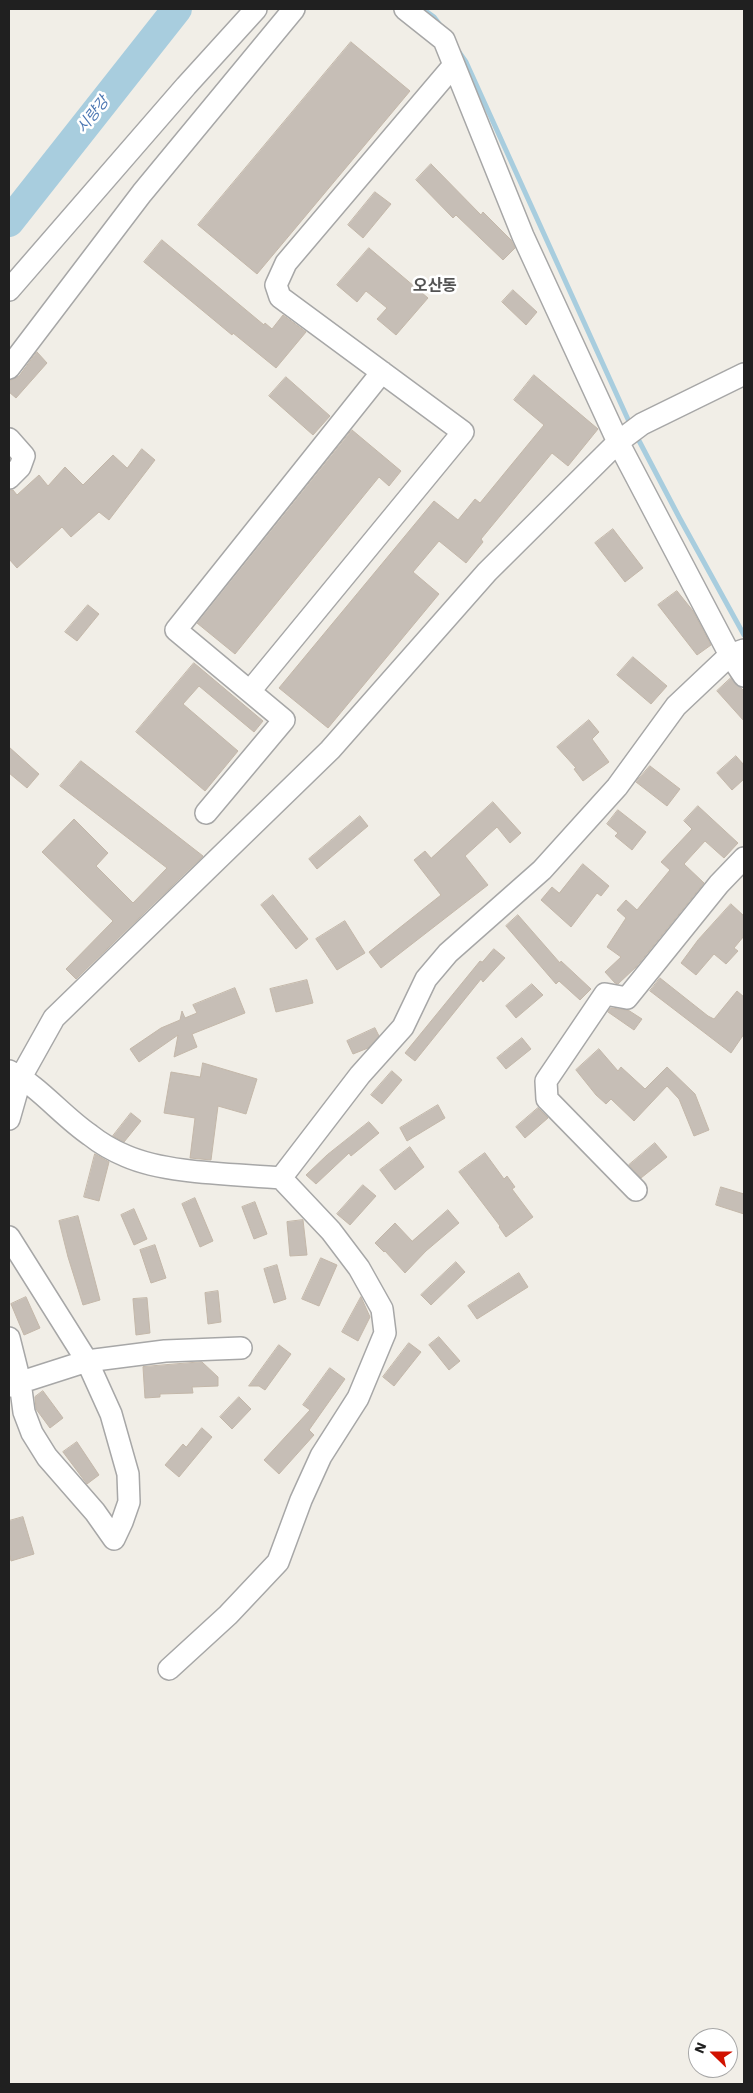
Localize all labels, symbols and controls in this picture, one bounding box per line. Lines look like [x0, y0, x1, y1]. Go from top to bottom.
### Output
water label: 시량강 [73, 93, 113, 137]
district label: 오산동 [413, 276, 457, 296]
north arrow [688, 2028, 738, 2078]
text: N [691, 2040, 709, 2056]

